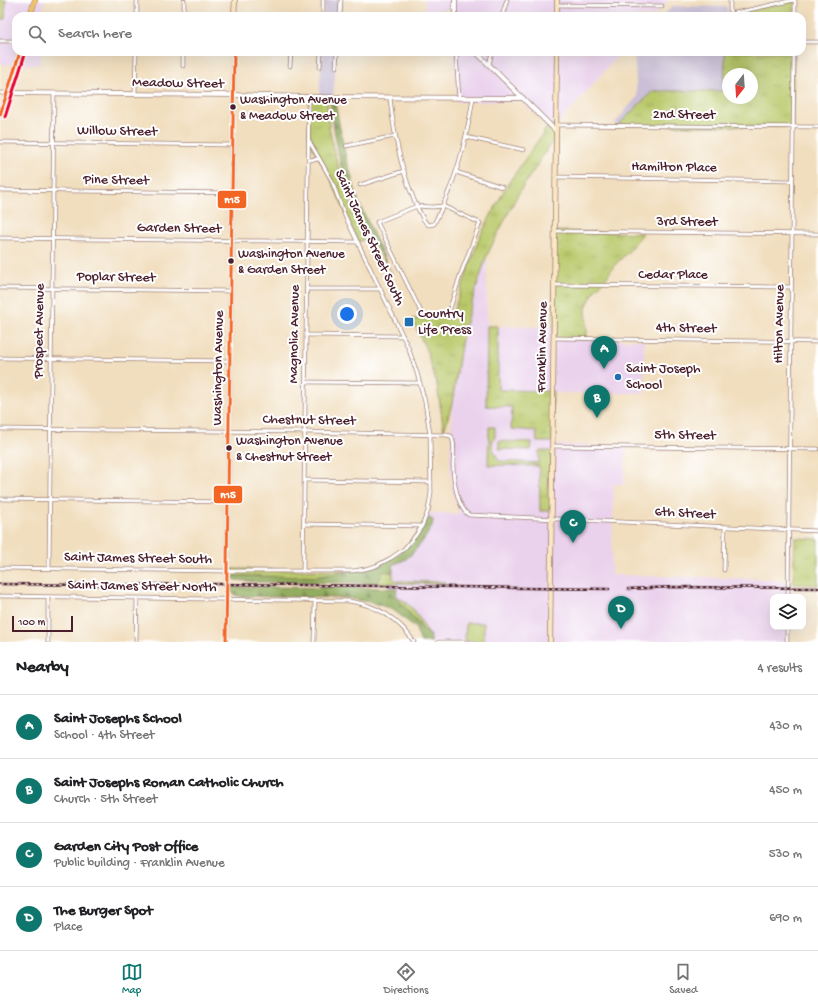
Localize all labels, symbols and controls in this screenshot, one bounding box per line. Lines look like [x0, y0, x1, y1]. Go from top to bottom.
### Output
search box [12, 12, 806, 56]
icon: search [26, 23, 48, 45]
text: Search here [58, 25, 132, 43]
north arrow [722, 68, 758, 104]
street label: Meadow Street [132, 75, 225, 93]
place label: Washington Avenue & Meadow Street [240, 93, 347, 124]
marker: Washington Avenue & Meadow Street [228, 102, 238, 112]
street label: 2nd Street [653, 107, 716, 124]
street label: Willow Street [77, 123, 158, 141]
street label: Hamilton Place [631, 159, 718, 177]
street label: Saint James Street South [330, 167, 408, 309]
street label: Pine Street [82, 172, 150, 190]
line badge: n15 [217, 190, 247, 209]
text: n15 [224, 195, 240, 207]
street label: 3rd Street [655, 214, 719, 231]
street label: Garden Street [137, 220, 223, 238]
place label: Washington Avenue & Garden Street [238, 247, 345, 278]
marker: Washington Avenue & Garden Street [226, 256, 236, 266]
street label: Cedar Place [638, 267, 709, 284]
street label: Poplar Street [76, 269, 157, 287]
street label: Prospect Avenue [31, 283, 49, 380]
street label: Magnolia Avenue [286, 284, 304, 383]
street label: Hilton Avenue [771, 284, 789, 364]
street label: Franklin Avenue [534, 301, 552, 394]
your location [337, 304, 357, 324]
place label: Country Life Press [418, 306, 472, 339]
street label: Washington Avenue [209, 310, 229, 426]
marker: Country Life Press [403, 316, 415, 328]
street label: 4th Street [656, 320, 718, 338]
pin: A [591, 336, 617, 369]
place label: Saint Joseph School [626, 361, 701, 394]
marker: Saint Joseph School [613, 372, 623, 382]
pin: B [584, 385, 610, 418]
street label: Chestnut Street [262, 412, 357, 430]
street label: 5th Street [654, 427, 717, 445]
place label: Washington Avenue & Chestnut Street [236, 434, 343, 465]
marker: Washington Avenue & Chestnut Street [224, 443, 234, 453]
line badge: n15 [213, 485, 243, 504]
text: n15 [220, 490, 236, 502]
street label: 6th Street [654, 504, 717, 524]
pin: C [560, 510, 586, 543]
street label: Saint James Street South [64, 549, 213, 569]
street label: Saint James Street North [67, 577, 217, 597]
map controls [770, 594, 806, 630]
button: layers [770, 594, 806, 630]
pin: D [608, 596, 634, 629]
scale bar [12, 614, 73, 633]
text: 100 m [18, 617, 45, 629]
text: Nearby [16, 658, 69, 678]
text: 4 results [758, 661, 802, 676]
text: Saint Josephs School [54, 710, 182, 728]
text: A [25, 719, 33, 734]
text: 430 m [769, 719, 802, 734]
text: School · 4th Street [54, 728, 154, 743]
text: Saint Josephs Roman Catholic Church [54, 774, 283, 792]
text: B [26, 783, 32, 798]
text: 450 m [769, 783, 802, 798]
text: Church · 5th Street [54, 792, 157, 807]
text: Garden City Post Office [54, 838, 198, 856]
text: C [25, 847, 33, 862]
text: 530 m [769, 847, 802, 862]
text: Public building · Franklin Avenue [54, 856, 225, 871]
text: The Burger Spot [54, 902, 153, 920]
text: D [25, 911, 33, 926]
text: 690 m [769, 911, 802, 926]
text: Place [54, 920, 82, 935]
tab: Map [121, 961, 143, 997]
tab: Directions [384, 961, 428, 997]
tab: Saved [669, 961, 697, 997]

